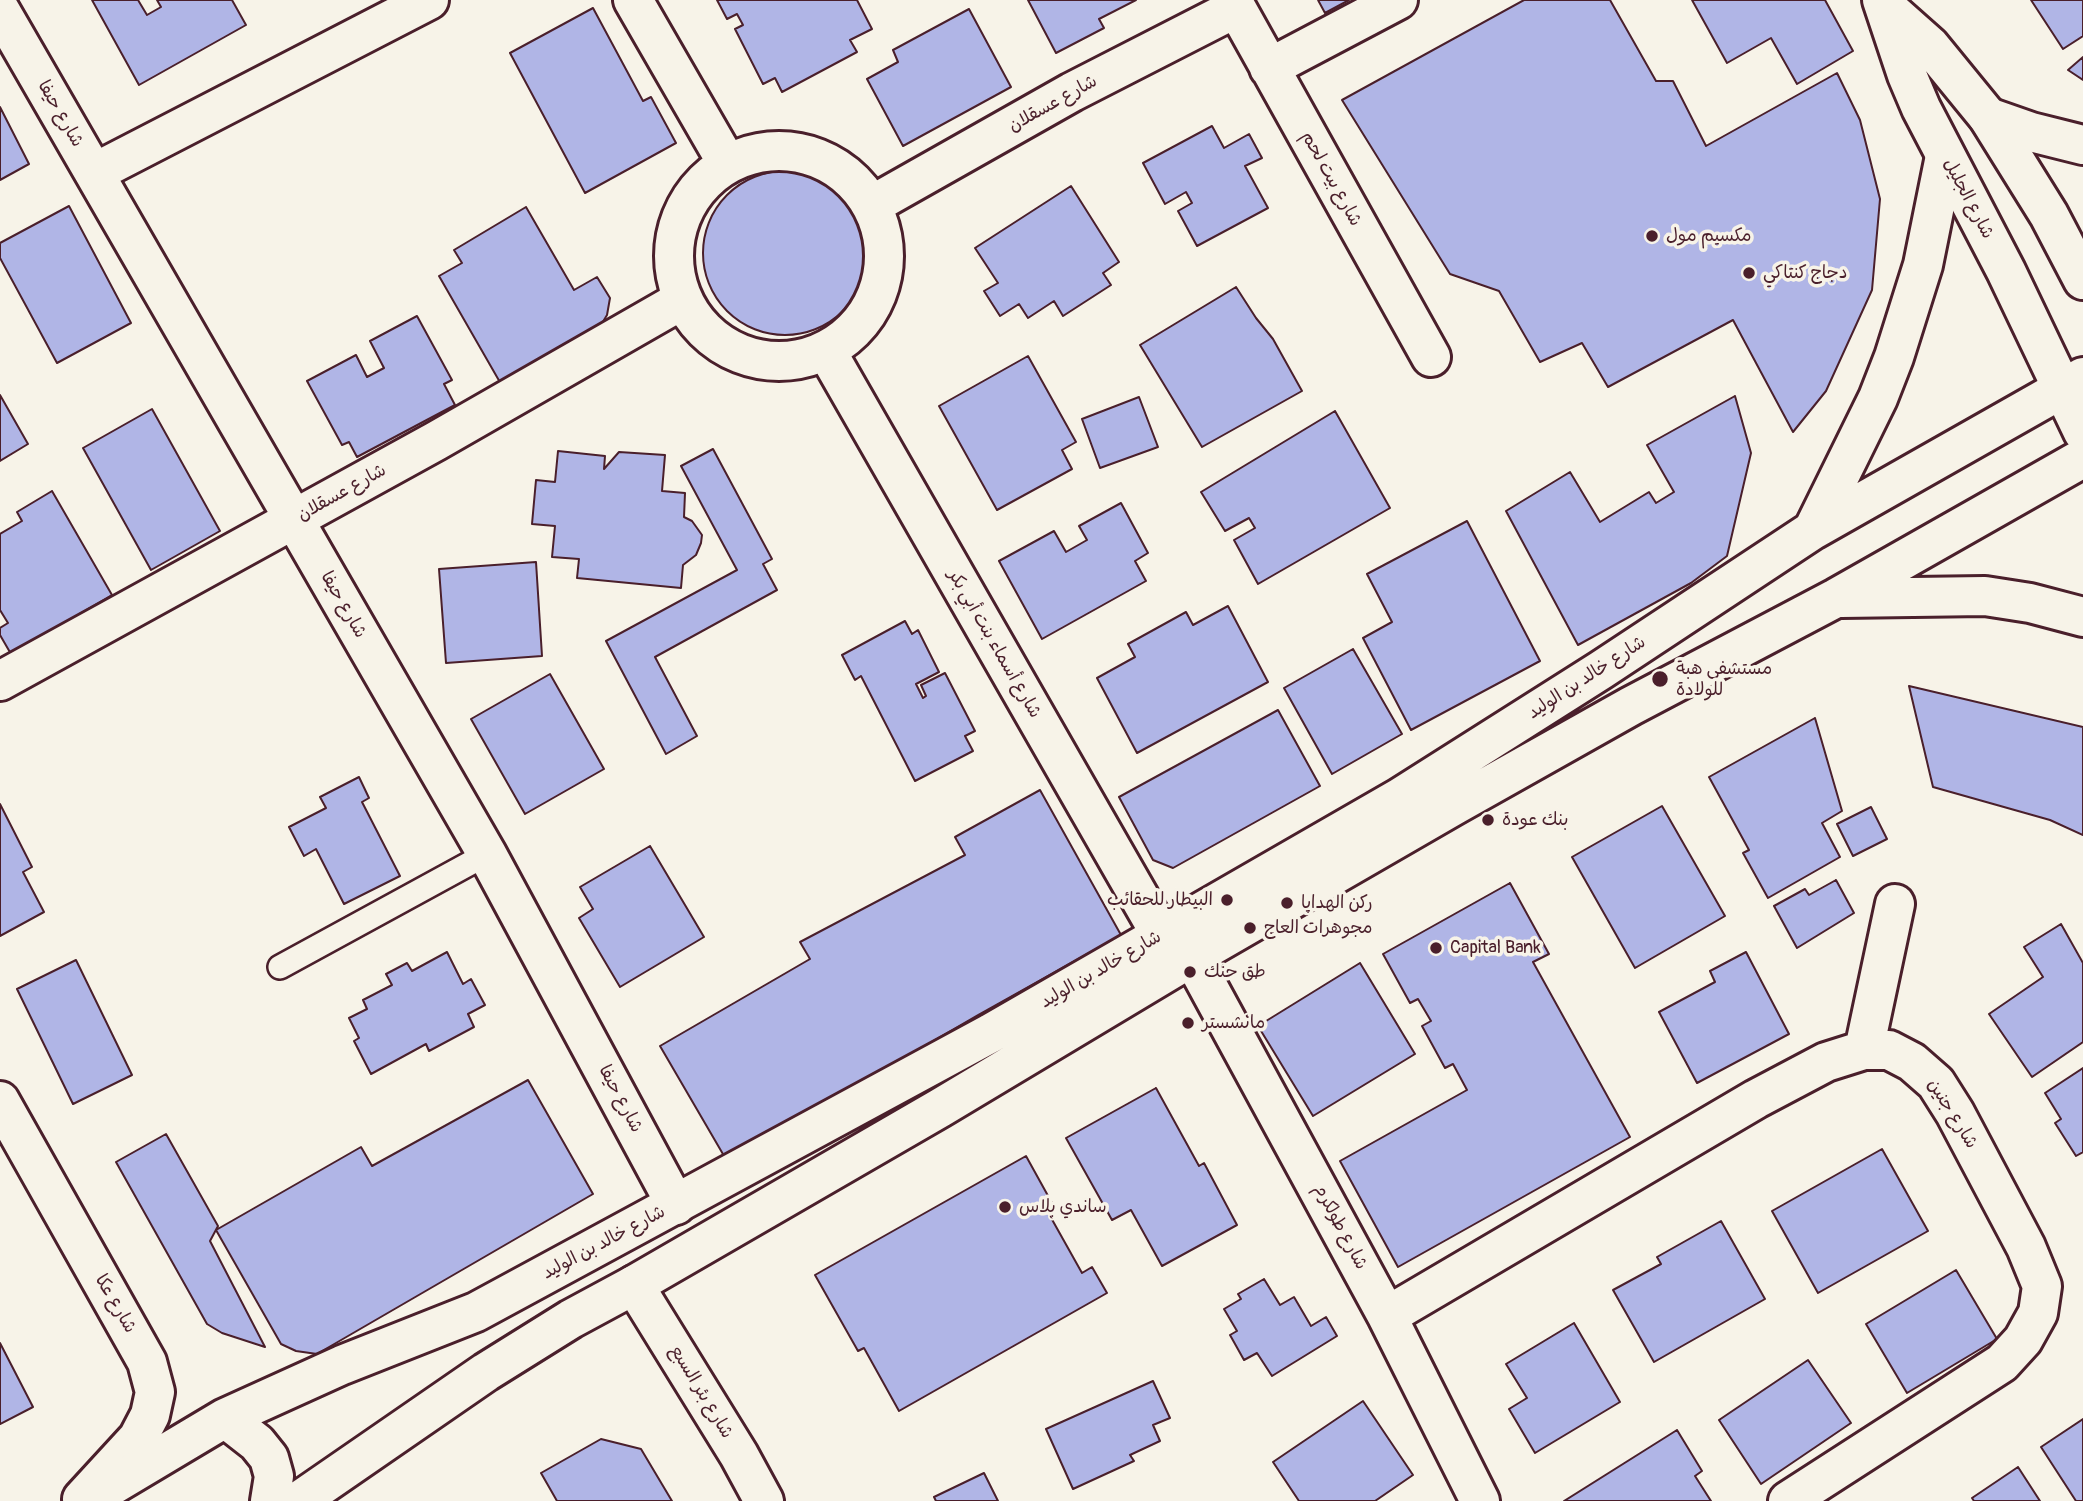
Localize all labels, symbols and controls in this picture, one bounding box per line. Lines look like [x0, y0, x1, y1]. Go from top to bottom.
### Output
street label: شارع عسقلان [1005, 71, 1101, 137]
street label: شارع حيفا [32, 77, 88, 151]
street label: شارع بيت لحم [1296, 128, 1366, 230]
street label: شارع الجليل [1938, 155, 1998, 243]
place label: مكسيم مول [1666, 225, 1751, 247]
marker: مكسيم مول [1644, 228, 1660, 244]
place label: دجاج كنتاكي [1763, 262, 1848, 284]
marker: دجاج كنتاكي [1741, 265, 1757, 281]
street label: شارع عسقلان [294, 460, 390, 526]
street label: شارع أسماء بنت أبي بكر [943, 566, 1045, 722]
street label: شارع حيفا [315, 568, 371, 642]
street label: شارع خالد بن الوليد [1524, 632, 1650, 724]
place label: مستشفى هبة للولادة [1676, 658, 1772, 700]
marker: مستشفى هبة للولادة [1650, 669, 1670, 689]
place label: بنك عودة [1502, 809, 1568, 831]
marker: بنك عودة [1480, 812, 1496, 828]
place label: البيطار للحقائب [1107, 889, 1213, 911]
marker: البيطار للحقائب [1219, 892, 1235, 908]
place label: ركن الهدايا [1301, 892, 1373, 914]
marker: ركن الهدايا [1279, 895, 1295, 911]
place label: مجوهرات العاج [1264, 917, 1373, 939]
marker: مجوهرات العاج [1242, 920, 1258, 936]
street label: شارع خالد بن الوليد [1037, 927, 1165, 1013]
place label: Capital Bank [1450, 937, 1541, 959]
marker: Capital Bank [1428, 940, 1444, 956]
place label: طق حنك [1204, 961, 1266, 983]
marker: طق حنك [1182, 964, 1198, 980]
place label: مانشستر [1202, 1012, 1265, 1034]
marker: مانشستر [1180, 1015, 1196, 1031]
street label: شارع حيفا [593, 1062, 647, 1136]
street label: شارع جنين [1922, 1075, 1982, 1153]
street label: شارع طولكرم [1308, 1181, 1372, 1273]
place label: ساندي بلاس [1019, 1196, 1107, 1218]
marker: ساندي بلاس [997, 1199, 1013, 1215]
street label: شارع خالد بن الوليد [539, 1201, 669, 1285]
street label: شارع عكا [90, 1271, 140, 1337]
street label: شارع بئر السبع [665, 1341, 737, 1443]

